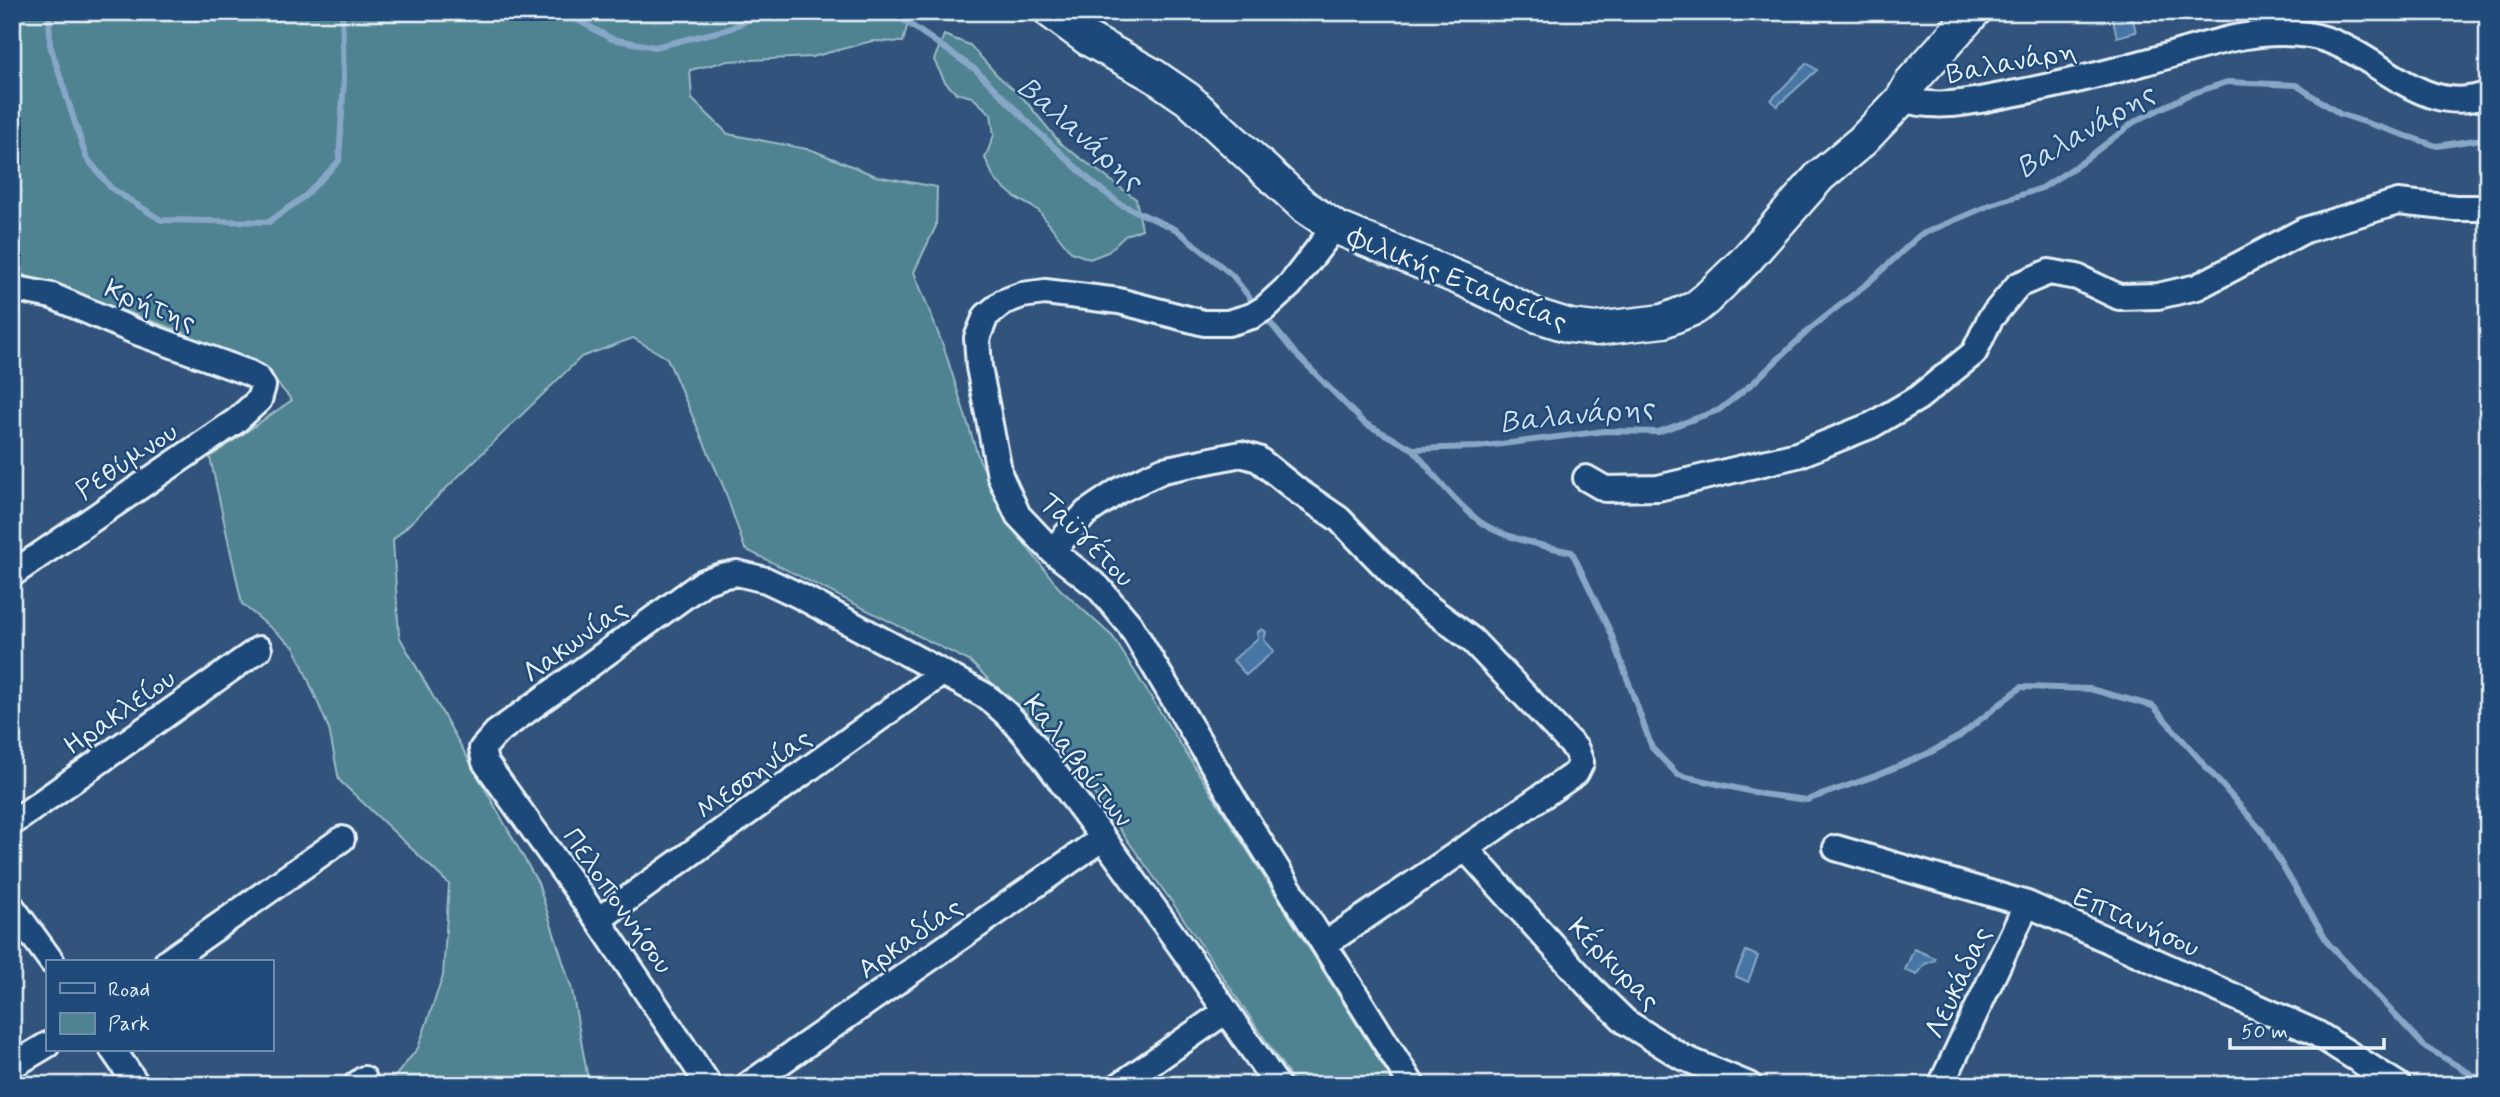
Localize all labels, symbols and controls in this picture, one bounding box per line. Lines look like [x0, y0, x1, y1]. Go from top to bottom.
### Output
street label: Βαλανάρη [1943, 33, 2080, 94]
water label: Βαλανάρης [1009, 69, 1152, 201]
water label: Βαλανάρης [2010, 74, 2163, 188]
street label: Φιλικής Εταιρείας [1341, 219, 1573, 341]
street label: Κρήτης [99, 271, 201, 341]
water label: Βαλανάρης [1499, 388, 1658, 443]
street label: Ρεθύμνου [69, 414, 186, 510]
street label: Ταϋγέτου [1031, 485, 1142, 596]
street label: Λακωνίας [516, 591, 635, 693]
street label: Ηρακλείου [57, 661, 184, 765]
street label: Καλαβρύτων [1013, 687, 1141, 836]
street label: Μεσσηνίας [689, 721, 820, 829]
street label: Πελοποννήσου [553, 821, 681, 982]
street label: Επτανήσου [2067, 879, 2205, 968]
street label: Αρκαδίας [851, 890, 970, 989]
street label: Κέρκυρας [1559, 910, 1668, 1019]
street label: Λευκάδας [1917, 921, 2001, 1045]
legend [46, 960, 273, 1052]
text: Road [108, 976, 150, 1004]
scale bar [2230, 1006, 2384, 1050]
text: Park [108, 1010, 150, 1038]
text: 50 m [2241, 1018, 2288, 1046]

